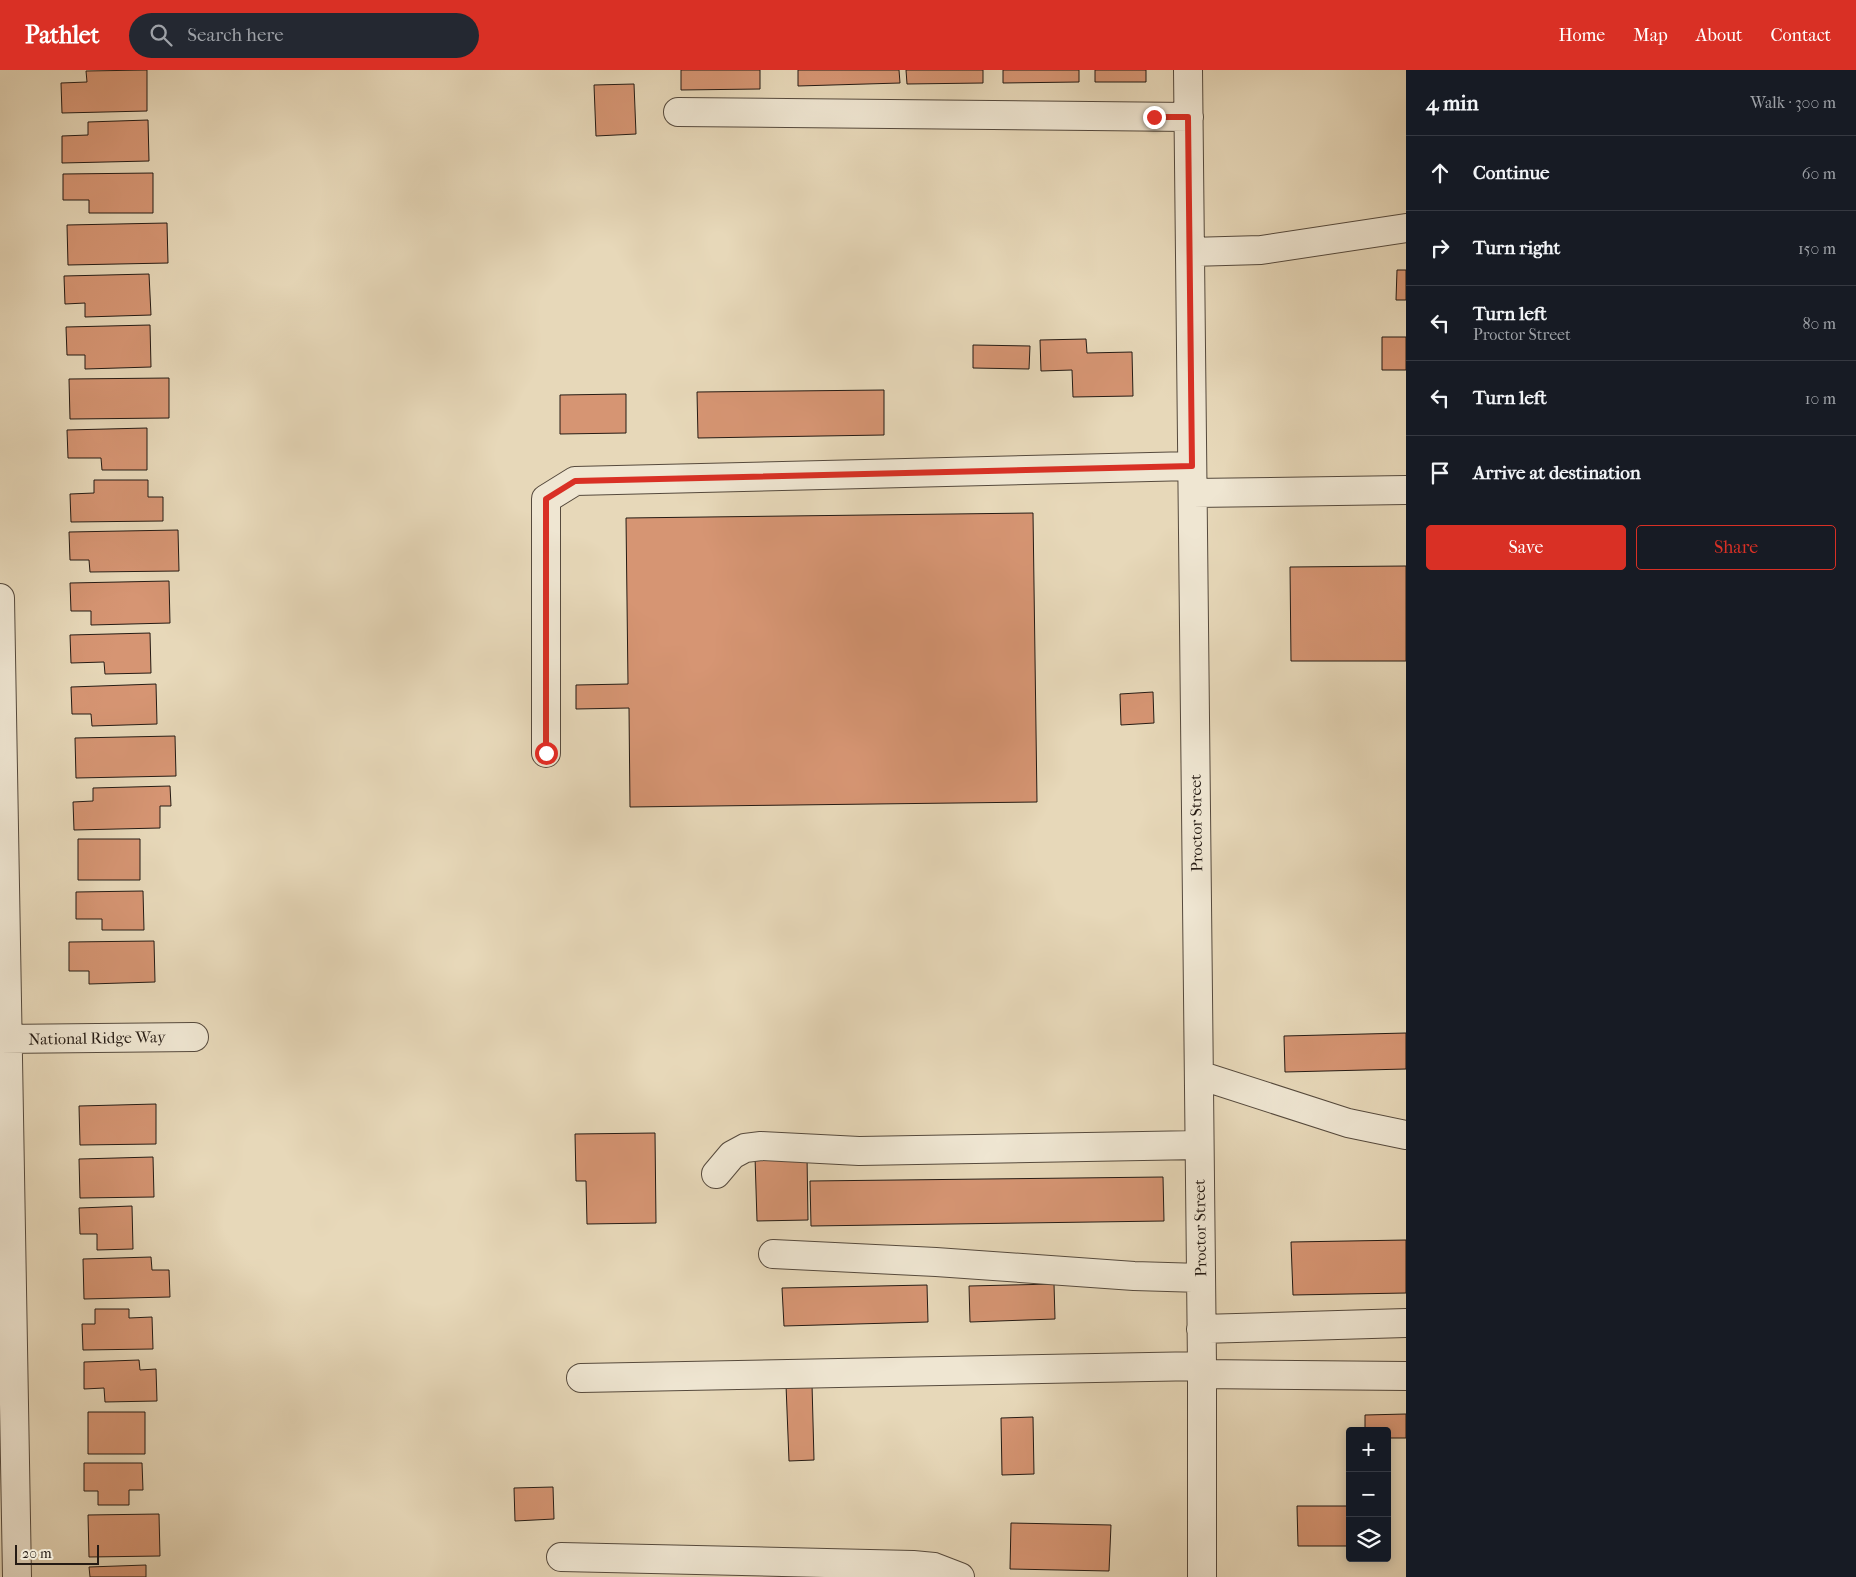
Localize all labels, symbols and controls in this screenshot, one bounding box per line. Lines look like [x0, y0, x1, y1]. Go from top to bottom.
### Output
search box [129, 13, 479, 58]
text: Pathlet [25, 21, 99, 49]
icon: search [147, 21, 175, 49]
text: Search here [187, 24, 284, 46]
text: Home [1558, 25, 1605, 46]
text: Map [1633, 25, 1668, 46]
text: About [1696, 25, 1742, 46]
text: Contact [1770, 25, 1831, 46]
text: 4 min [1426, 91, 1479, 115]
text: Walk · 300 m [1750, 93, 1836, 112]
route end [1143, 106, 1166, 129]
icon: ahead [1426, 159, 1454, 187]
text: Continue [1473, 162, 1549, 184]
text: 60 m [1802, 164, 1836, 183]
icon: right [1426, 234, 1454, 262]
text: Turn right [1473, 237, 1560, 259]
text: 150 m [1798, 239, 1836, 258]
text: Turn left [1473, 303, 1547, 325]
icon: left [1426, 309, 1454, 337]
text: 80 m [1802, 314, 1836, 333]
text: Proctor Street [1473, 325, 1571, 344]
icon: left [1426, 384, 1454, 412]
text: Turn left [1473, 387, 1547, 409]
text: 10 m [1805, 389, 1836, 408]
icon: arrive [1426, 459, 1454, 487]
text: Arrive at destination [1473, 462, 1641, 484]
button: Save [1426, 525, 1626, 570]
button: Share [1636, 525, 1836, 570]
route start [535, 742, 558, 765]
street label: Proctor Street [1186, 774, 1206, 872]
street label: National Ridge Way [28, 1027, 166, 1049]
street label: Proctor Street [1190, 1179, 1210, 1277]
map controls [1346, 1427, 1391, 1562]
button: + [1346, 1427, 1391, 1472]
button: − [1346, 1472, 1391, 1517]
button: layers [1346, 1517, 1391, 1562]
scale bar [15, 1542, 99, 1565]
text: 20 m [22, 1545, 52, 1562]

